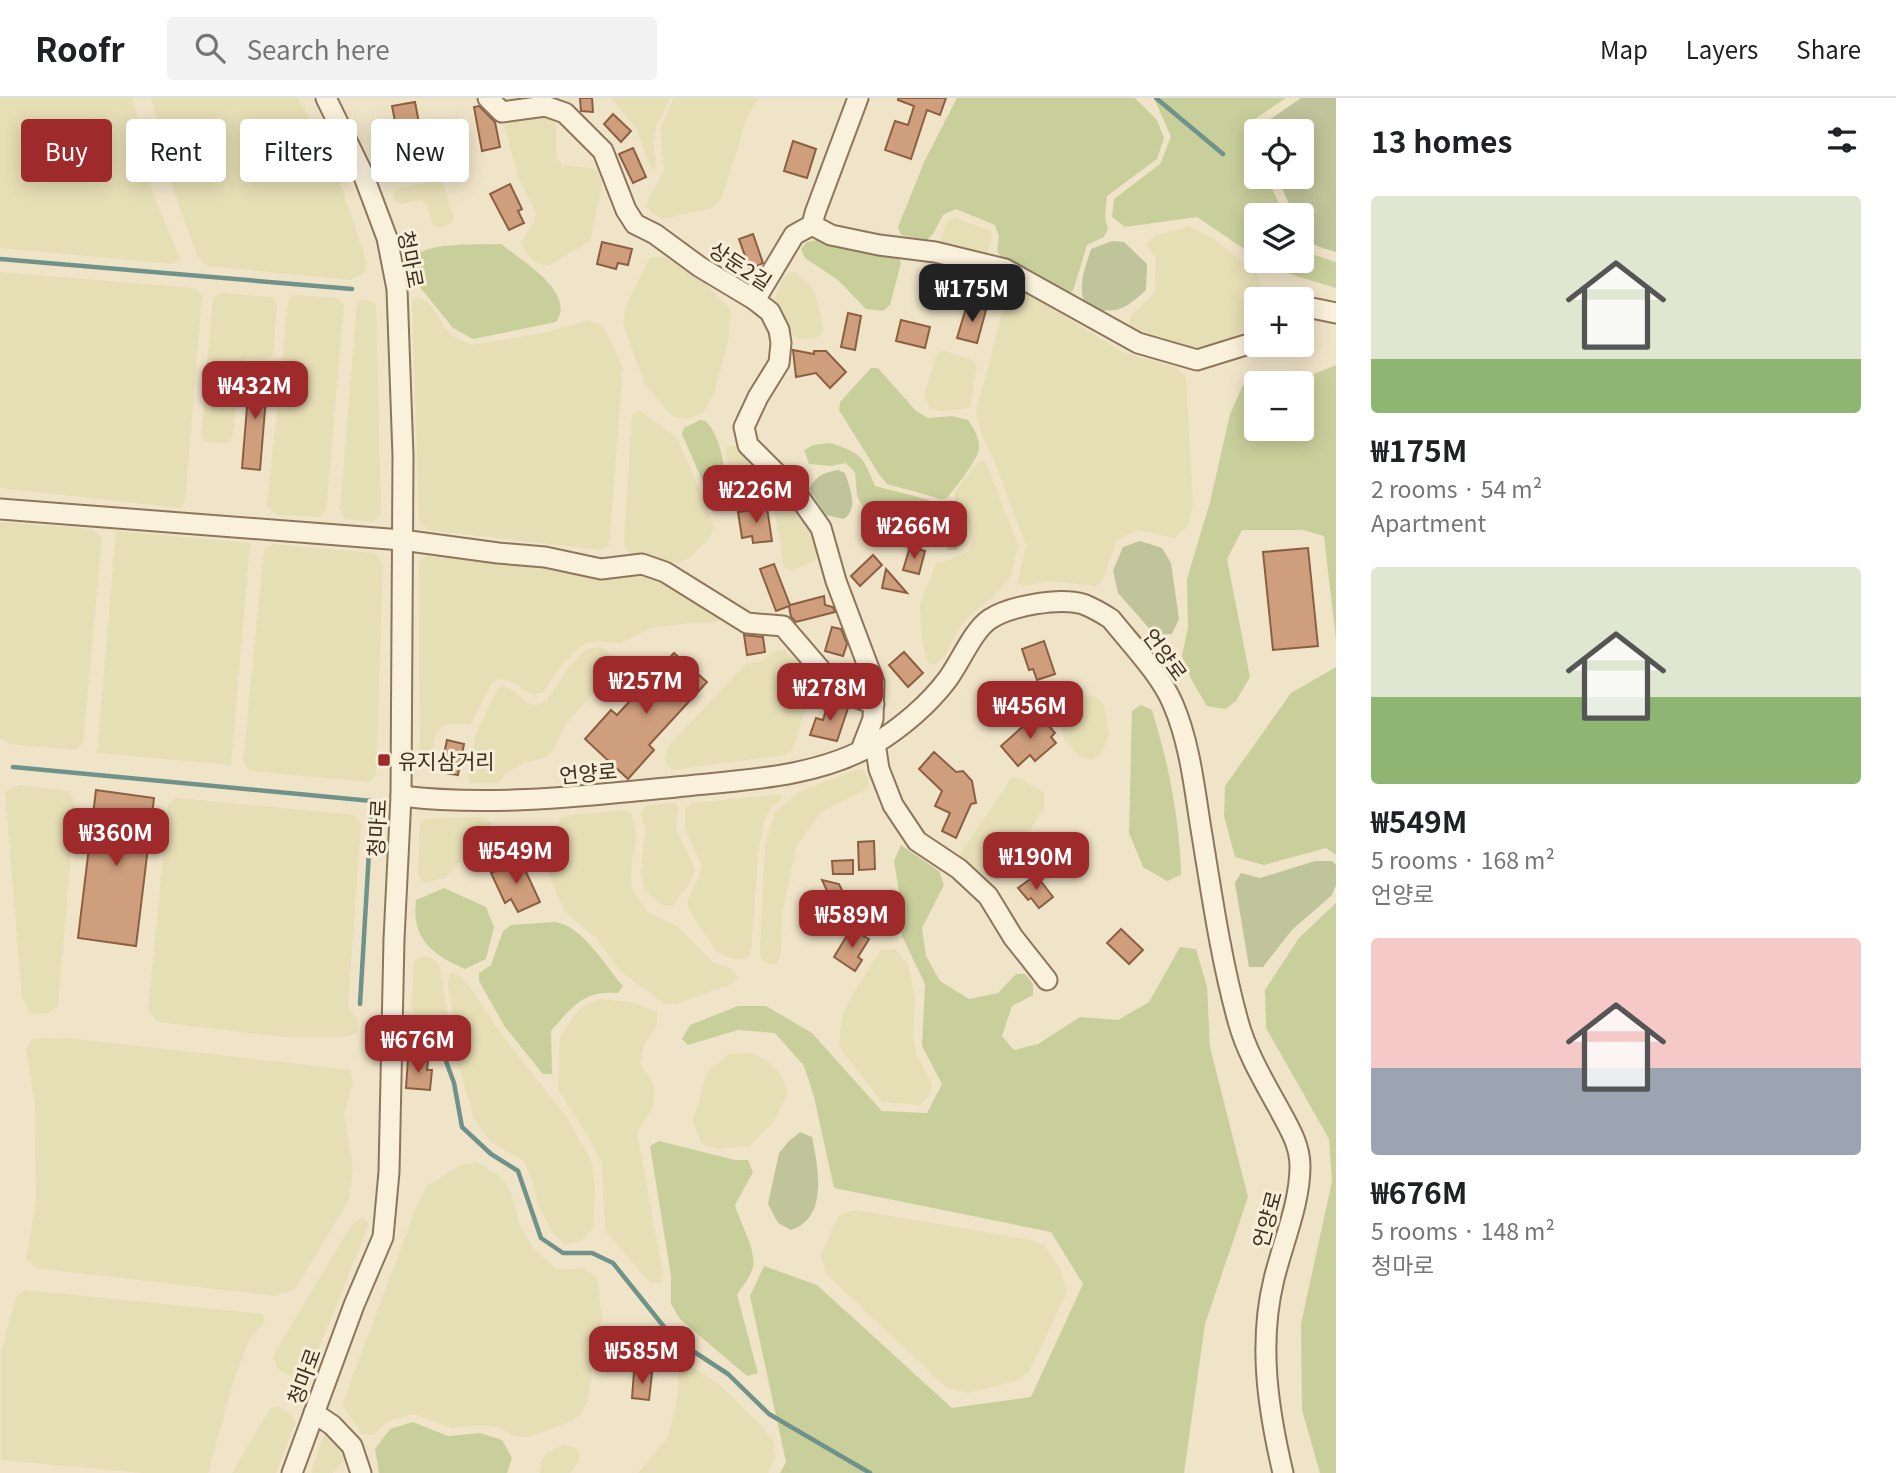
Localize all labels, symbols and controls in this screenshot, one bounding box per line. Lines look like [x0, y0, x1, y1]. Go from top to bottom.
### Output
search box [167, 17, 657, 80]
text: Roofr [35, 24, 125, 72]
icon: search [191, 29, 229, 67]
text: Search here [247, 30, 390, 67]
text: Map [1600, 31, 1648, 66]
text: Layers [1686, 31, 1758, 66]
text: Share [1796, 31, 1861, 66]
text: 13 homes [1371, 118, 1512, 162]
chip: Buy [21, 119, 112, 182]
chip: Rent [126, 119, 226, 182]
chip: Filters [240, 119, 357, 182]
chip: New [371, 119, 469, 182]
map controls [1244, 119, 1314, 441]
button: locate [1244, 119, 1314, 189]
icon: filters [1823, 121, 1861, 159]
button: layers [1244, 203, 1314, 273]
street label: 청마로 [392, 228, 432, 290]
street label: 상둔2길 [704, 233, 778, 297]
icon: home [1553, 242, 1679, 368]
pin: ₩175M [923, 264, 1021, 324]
text: ₩175M [935, 270, 1009, 304]
button: + [1244, 287, 1314, 357]
pin: ₩432M [206, 362, 304, 421]
text: ₩432M [218, 367, 292, 401]
button: − [1244, 371, 1314, 441]
text: ₩175M [1371, 427, 1467, 471]
pin: ₩226M [707, 466, 805, 525]
text: ₩226M [719, 471, 793, 505]
text: 2 rooms · 54 m² [1371, 471, 1542, 505]
pin: ₩266M [865, 502, 963, 561]
text: Apartment [1371, 505, 1486, 539]
text: ₩266M [877, 507, 951, 541]
icon: home [1553, 613, 1679, 739]
street label: 언양로 [1137, 622, 1195, 686]
pin: ₩257M [597, 656, 695, 716]
text: ₩257M [609, 662, 683, 696]
pin: ₩278M [781, 664, 879, 723]
text: ₩278M [793, 669, 867, 703]
pin: ₩456M [981, 682, 1079, 741]
text: ₩456M [993, 687, 1067, 721]
place label: 유지삼거리 [398, 745, 495, 775]
marker: 유지삼거리 [376, 752, 392, 768]
street label: 언양로 [558, 755, 618, 789]
street label: 청마로 [360, 798, 392, 858]
text: ₩549M [1371, 798, 1467, 842]
pin: ₩360M [67, 808, 165, 868]
text: ₩360M [79, 814, 153, 848]
pin: ₩549M [467, 826, 565, 886]
text: ₩549M [479, 832, 553, 866]
pin: ₩190M [987, 832, 1085, 892]
text: ₩190M [999, 838, 1073, 872]
text: 5 rooms · 168 m² [1371, 842, 1555, 876]
text: 언양로 [1371, 876, 1434, 910]
pin: ₩589M [803, 890, 901, 950]
text: ₩589M [815, 896, 889, 930]
icon: home [1553, 984, 1679, 1110]
pin: ₩676M [369, 1016, 467, 1075]
text: ₩676M [381, 1021, 455, 1055]
text: ₩676M [1371, 1169, 1467, 1213]
street label: 언양로 [1244, 1187, 1288, 1251]
text: 5 rooms · 148 m² [1371, 1213, 1555, 1247]
text: 청마로 [1371, 1247, 1434, 1281]
pin: ₩585M [593, 1326, 691, 1386]
text: ₩585M [605, 1332, 679, 1366]
street label: 청마로 [279, 1344, 327, 1408]

